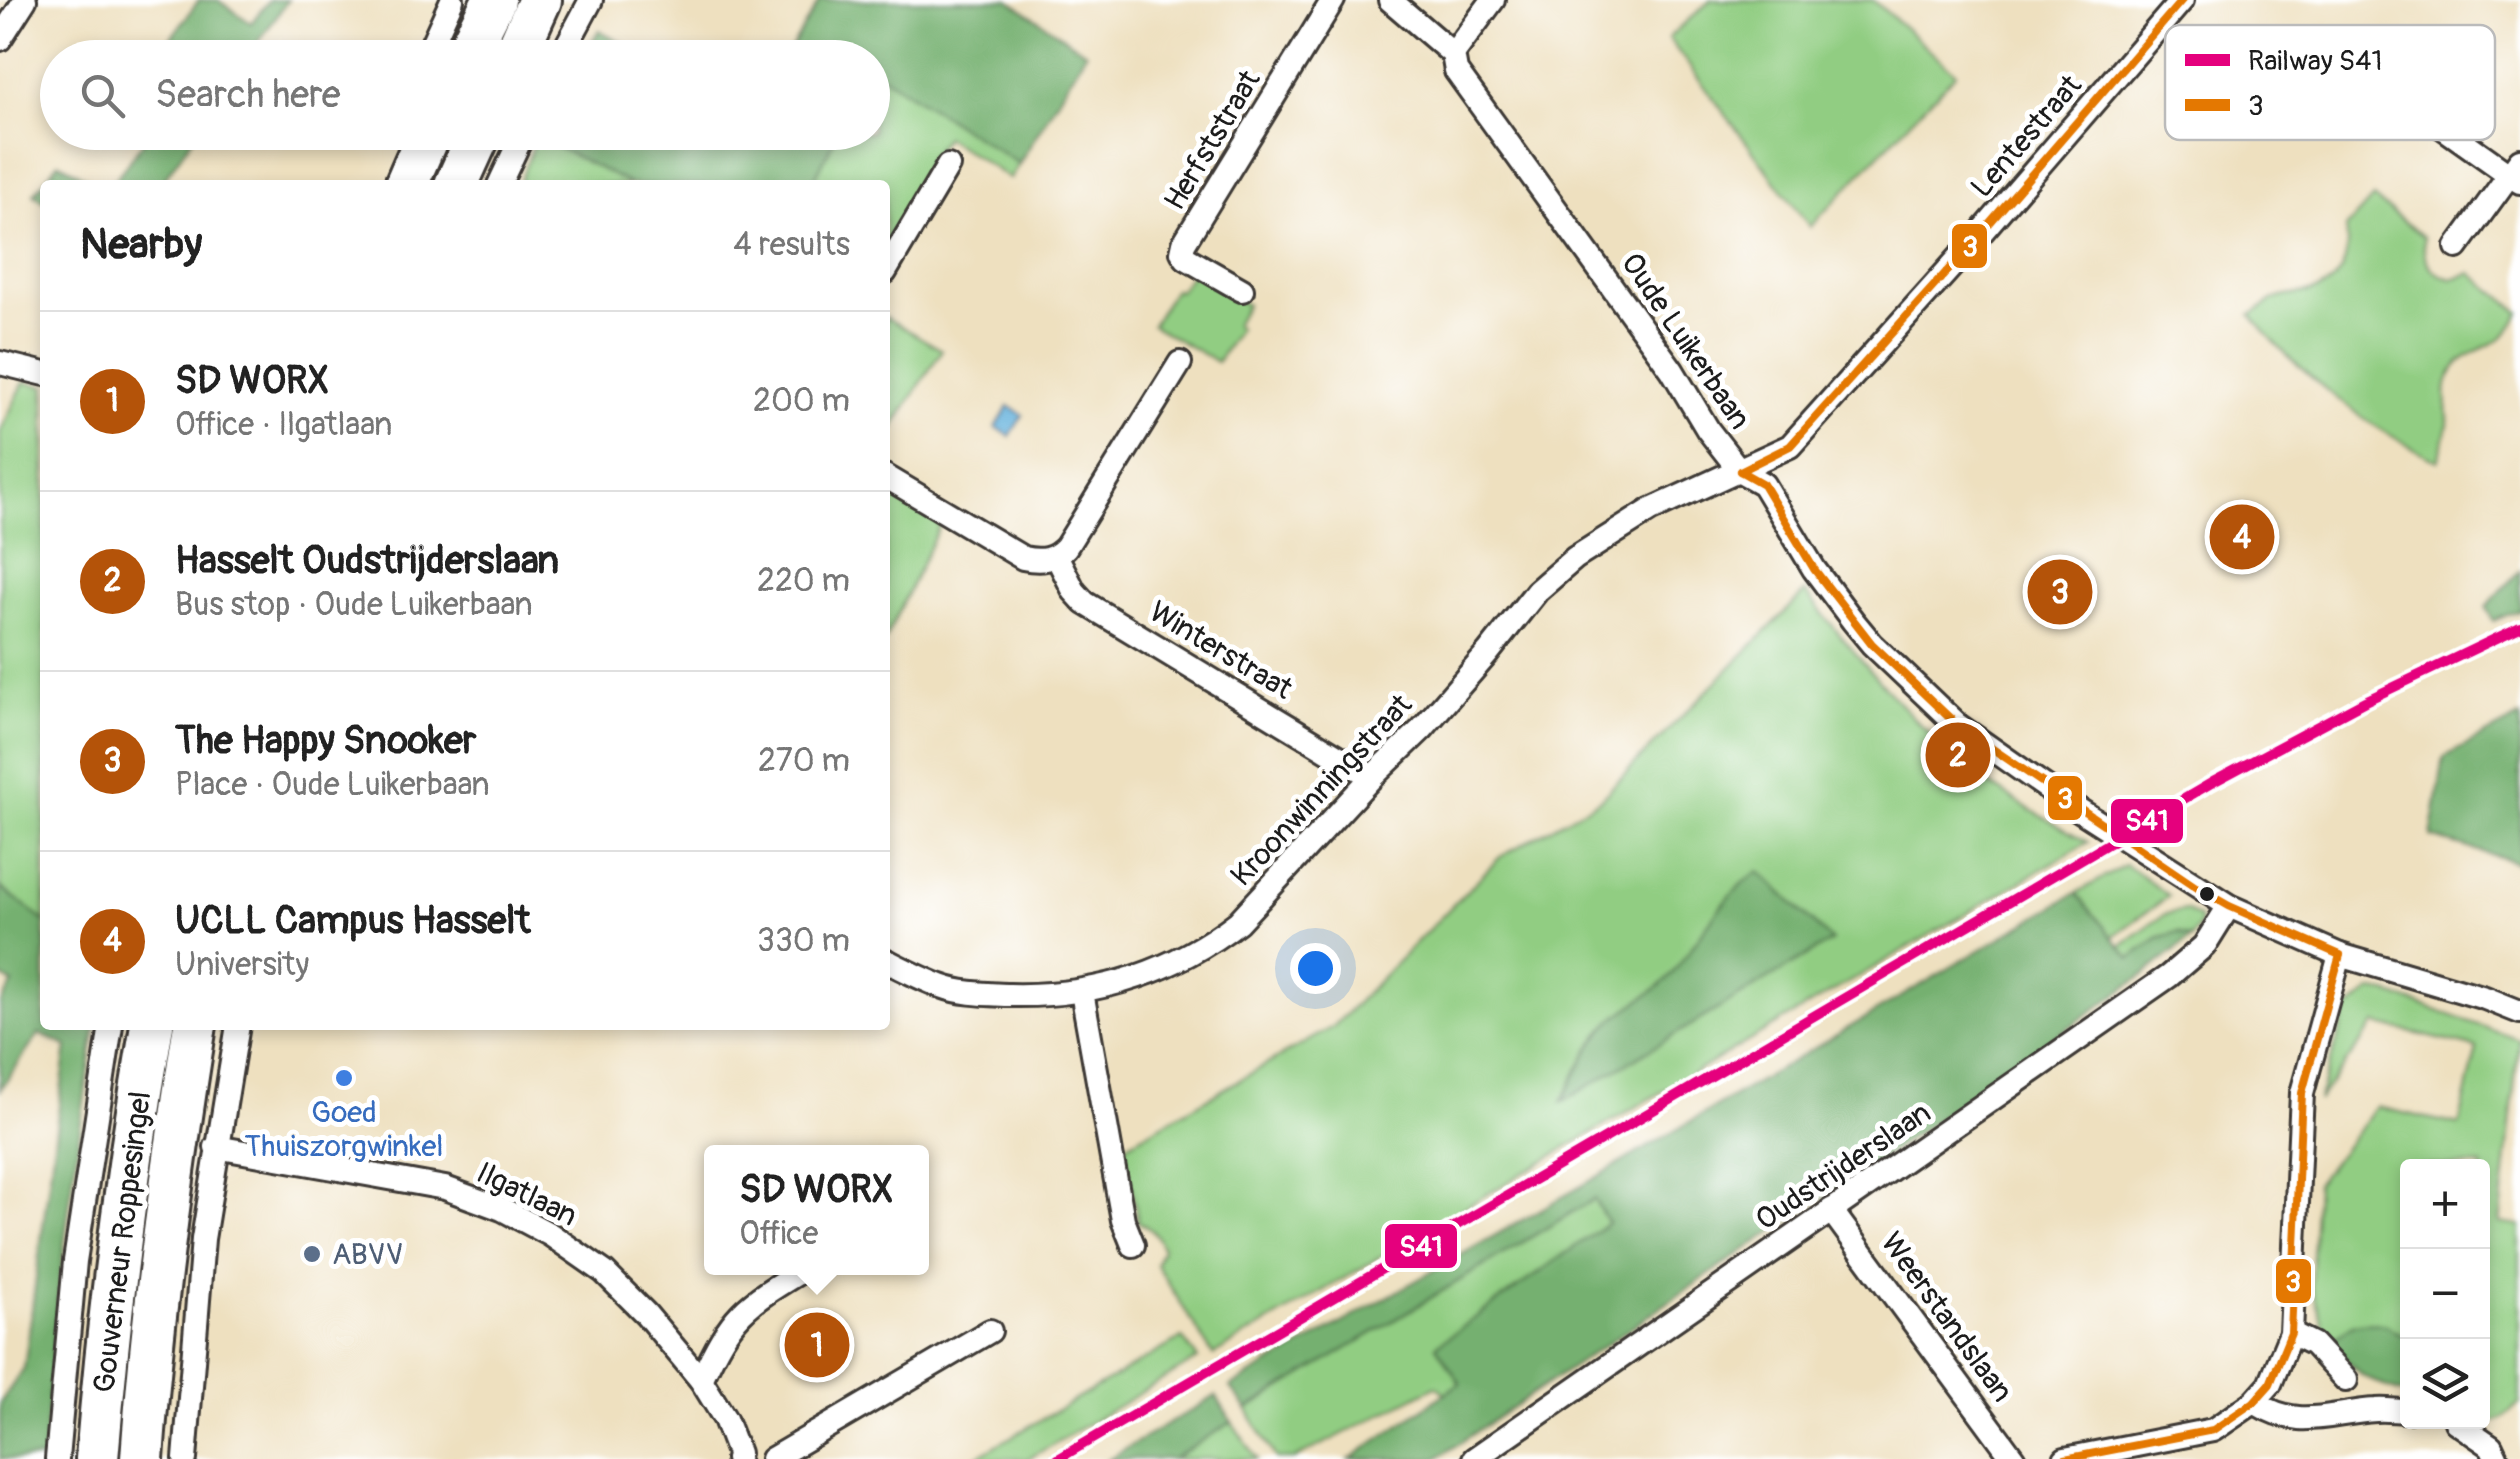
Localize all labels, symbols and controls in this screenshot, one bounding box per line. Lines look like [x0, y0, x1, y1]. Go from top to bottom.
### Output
legend [2165, 25, 2495, 140]
search box [40, 40, 890, 150]
text: Railway S41 [2248, 44, 2382, 79]
street label: Herfststraat [1156, 63, 1269, 217]
street label: Lentestraat [1963, 67, 2090, 205]
icon: search [75, 68, 130, 123]
text: Search here [155, 71, 341, 119]
text: 3 [2248, 89, 2264, 124]
text: Nearby [80, 219, 202, 271]
line badge: 3 [1950, 222, 1989, 270]
text: 4 results [733, 225, 850, 265]
text: 3 [1962, 230, 1978, 265]
street label: Oude Luikerbaan [1613, 246, 1758, 436]
text: SD WORX [175, 357, 329, 405]
text: 1 [106, 381, 119, 421]
text: 200 m [753, 381, 850, 421]
text: Office · Ilgatlaan [175, 405, 392, 445]
pin: 4 [2210, 500, 2274, 574]
text: Hasselt Oudstrijderslaan [175, 537, 559, 585]
pin: 3 [2028, 554, 2092, 630]
text: 2 [104, 561, 121, 601]
text: 220 m [757, 561, 850, 601]
text: Bus stop · Oude Luikerbaan [175, 585, 533, 625]
street label: Winterstraat [1143, 593, 1300, 708]
street label: Kroonwinningstraat [1223, 686, 1420, 894]
text: The Happy Snooker [175, 717, 476, 765]
pin: 2 [1926, 718, 1990, 792]
text: 3 [104, 741, 121, 781]
text: 270 m [758, 741, 850, 781]
text: Place · Oude Luikerbaan [175, 765, 490, 805]
line badge: 3 [2046, 774, 2084, 822]
text: 3 [2057, 782, 2073, 817]
line badge: S41 [2109, 797, 2185, 845]
text: S41 [2125, 804, 2169, 839]
unlabelled marker [2197, 884, 2217, 904]
text: UCLL Campus Hasselt [175, 897, 531, 945]
text: 4 [103, 921, 122, 961]
text: 330 m [757, 921, 850, 961]
your location [1290, 943, 1341, 994]
text: University [175, 945, 309, 985]
marker: Goed Thuiszorgwinkel [333, 1067, 355, 1089]
street label: Gouverneur Roppesingel [86, 1089, 159, 1395]
place label: Goed Thuiszorgwinkel [245, 1094, 443, 1165]
street label: Oudstrijderslaan [1749, 1094, 1938, 1238]
popup [704, 1145, 929, 1275]
street label: Ilgatlaan [471, 1154, 583, 1235]
map controls [2400, 1159, 2490, 1429]
button: + [2400, 1159, 2490, 1249]
text: SD WORX [739, 1166, 894, 1214]
text: Office [739, 1214, 818, 1254]
line badge: S41 [1383, 1222, 1459, 1270]
street label: Weerstandslaan [1873, 1225, 2021, 1409]
text: S41 [1399, 1230, 1443, 1265]
place label: ABVV [332, 1236, 404, 1273]
marker: ABVV [301, 1243, 323, 1265]
button: − [2400, 1249, 2490, 1339]
line badge: 3 [2274, 1257, 2313, 1305]
text: 3 [2285, 1265, 2301, 1300]
pin: 1 [784, 1308, 850, 1382]
button: layers [2400, 1339, 2490, 1429]

